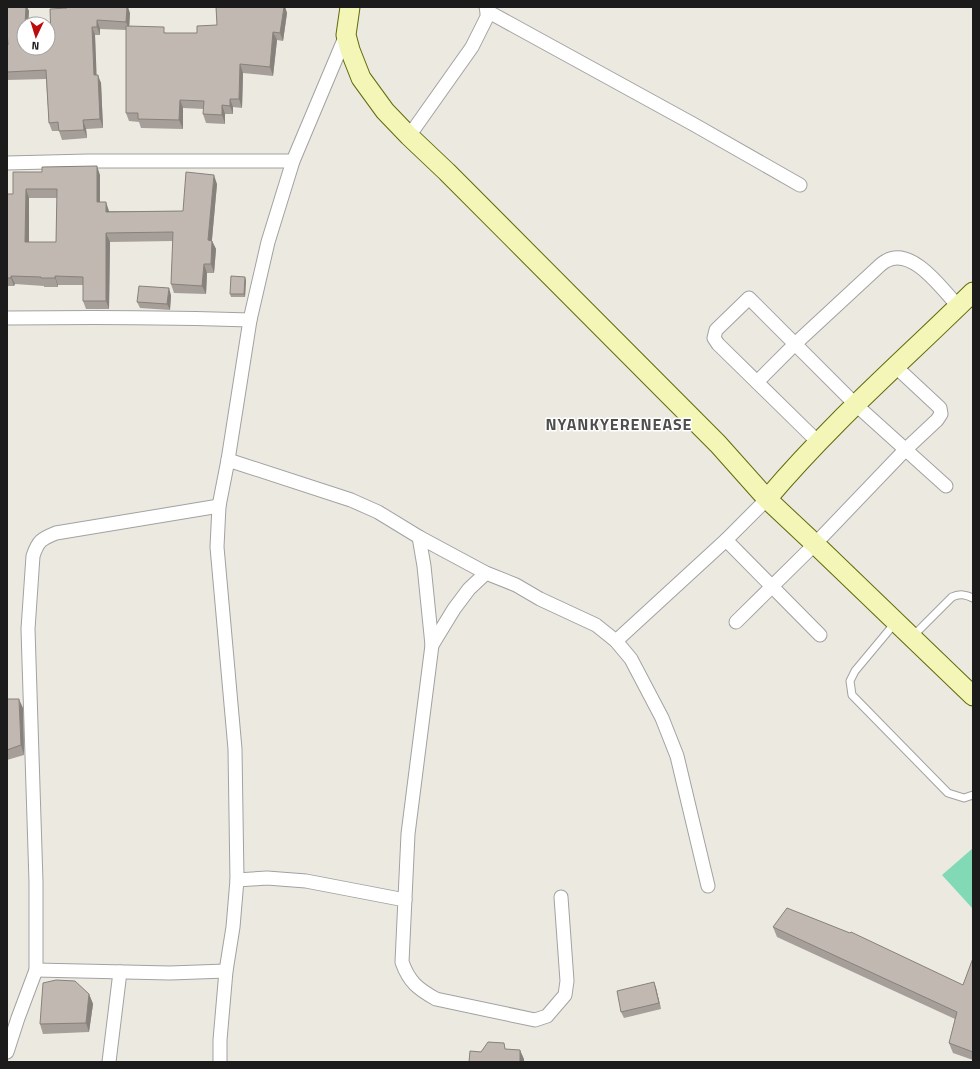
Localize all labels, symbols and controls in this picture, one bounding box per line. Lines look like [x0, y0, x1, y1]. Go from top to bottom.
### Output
north arrow [16, 16, 56, 56]
text: N [31, 38, 40, 54]
district label: NYANKYERENEASE [546, 412, 692, 436]

